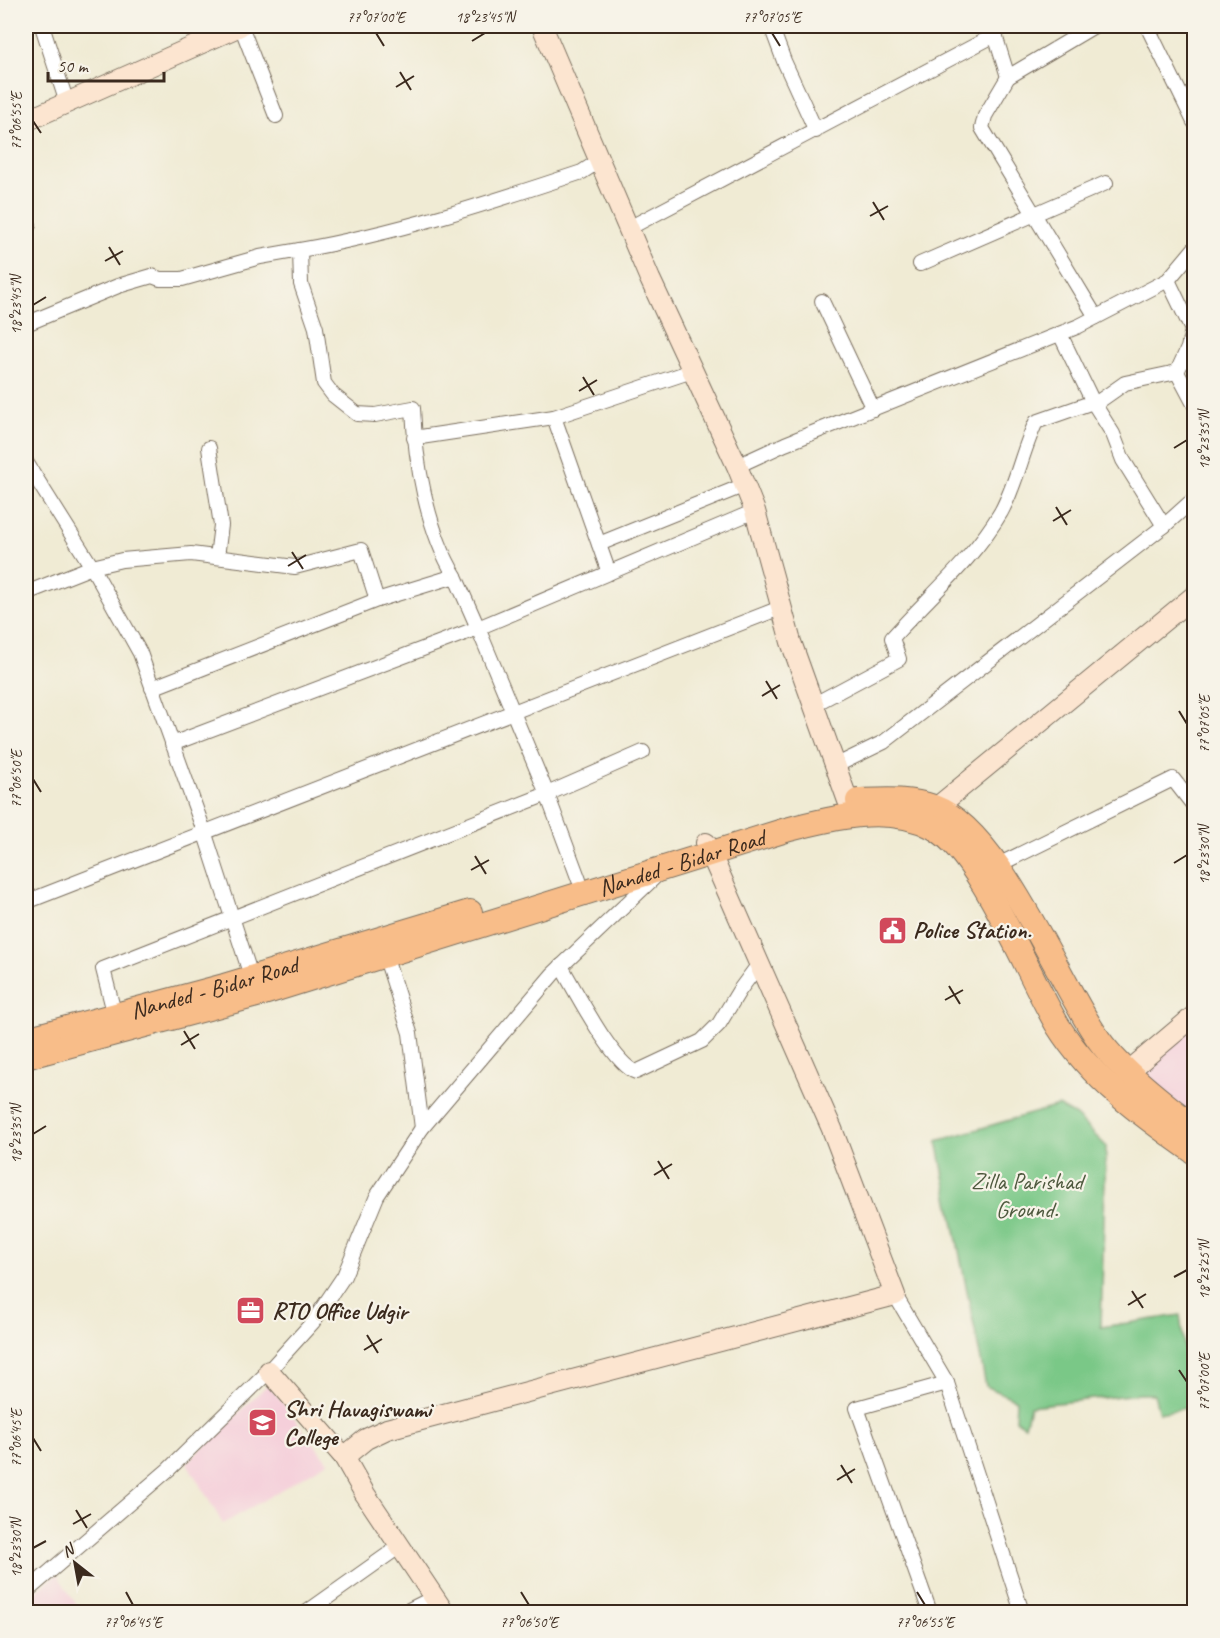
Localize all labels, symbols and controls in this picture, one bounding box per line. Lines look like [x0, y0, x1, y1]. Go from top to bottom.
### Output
text: 77°07'00"E [347, 8, 407, 27]
text: 18°23'45"N [455, 8, 518, 27]
text: 77°07'05"E [743, 8, 803, 27]
scale bar [48, 45, 164, 83]
text: 50 m [57, 55, 90, 77]
text: 77°06'55"E [7, 90, 26, 150]
text: 18°23'45"N [7, 272, 26, 335]
text: 18°23'35"N [1195, 407, 1214, 470]
text: 77°07'05"E [1195, 693, 1214, 753]
text: 77°06'50"E [7, 748, 26, 808]
street label: Nanded - Bidar Road [595, 821, 772, 903]
text: 18°23'30"N [1195, 822, 1214, 885]
public building icon: Police Station. [876, 914, 908, 946]
place label: Police Station. [913, 915, 1033, 945]
street label: Nanded - Bidar Road [127, 949, 305, 1025]
text: 18°23'35"N [7, 1101, 26, 1164]
park label: Zilla Parishad Ground. [971, 1166, 1086, 1224]
text: 18°23'25"N [1195, 1237, 1214, 1300]
office icon: RTO Office Udgir [235, 1295, 267, 1327]
place label: RTO Office Udgir [272, 1296, 410, 1326]
text: 77°07'00"E [1195, 1351, 1214, 1411]
place label: Shri Havagiswami College [284, 1394, 434, 1452]
text: 77°06'45"E [7, 1407, 26, 1467]
school or university icon: Shri Havagiswami College [247, 1407, 279, 1439]
text: 18°23'30"N [7, 1515, 26, 1578]
north arrow [45, 1533, 105, 1593]
text: N [58, 1538, 80, 1562]
text: 77°06'45"E [104, 1613, 164, 1632]
text: 77°06'50"E [500, 1613, 560, 1632]
text: 77°06'55"E [896, 1613, 956, 1632]

